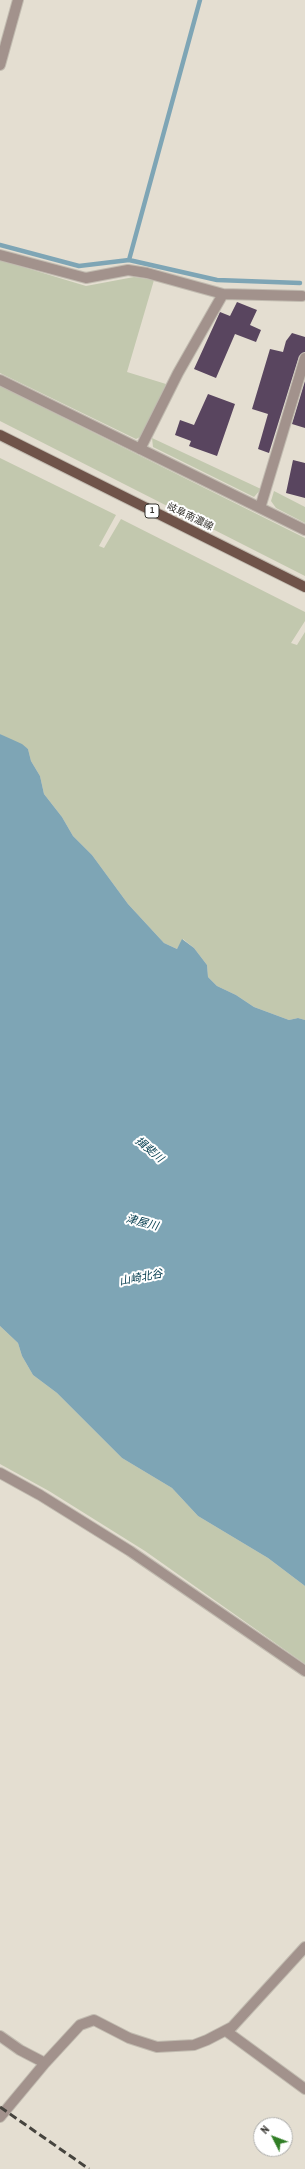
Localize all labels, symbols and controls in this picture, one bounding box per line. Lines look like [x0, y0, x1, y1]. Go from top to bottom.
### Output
street label: 岐阜南濃線 [165, 501, 215, 533]
road number: 1 [145, 504, 159, 518]
water label: 揖斐川 [132, 1134, 166, 1166]
water label: 津屋川 [124, 1213, 160, 1233]
water label: 山崎北谷 [118, 1267, 164, 1289]
north arrow [253, 2117, 293, 2157]
text: N [257, 2123, 272, 2137]

